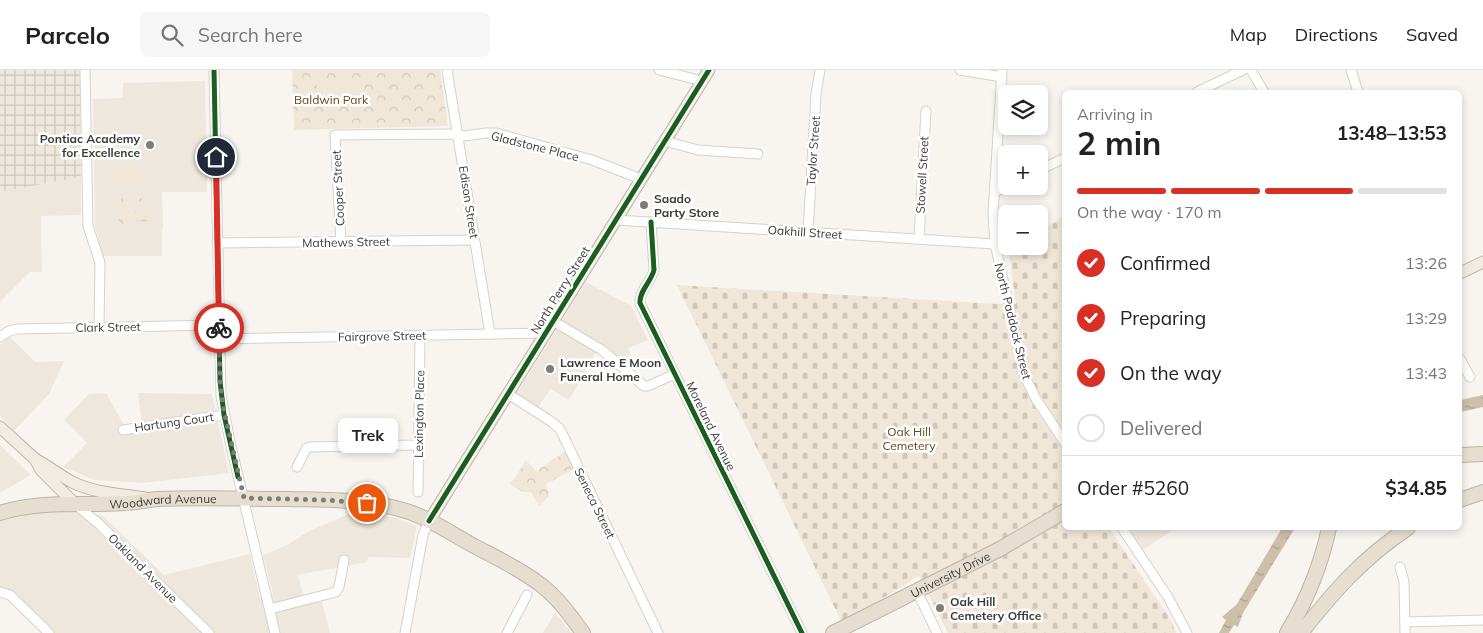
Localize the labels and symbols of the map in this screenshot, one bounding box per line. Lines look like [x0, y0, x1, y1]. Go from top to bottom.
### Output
park label: Baldwin Park [294, 92, 369, 107]
street label: Taylor Street [803, 115, 823, 187]
street label: Gladstone Place [490, 128, 580, 164]
place label: Pontiac Academy for Excellence [40, 131, 140, 160]
pin [195, 136, 237, 178]
street label: Stowell Street [912, 136, 932, 214]
marker: Pontiac Academy for Excellence [144, 139, 156, 151]
street label: Cooper Street [329, 150, 347, 226]
street label: Edison Street [456, 165, 482, 239]
place label: Saado Party Store [654, 191, 720, 220]
marker: Saado Party Store [638, 199, 650, 211]
street label: Oakhill Street [767, 222, 843, 242]
street label: Mathews Street [302, 234, 390, 250]
street label: North Perry Street [527, 243, 593, 337]
street label: North Paddock Street [991, 261, 1035, 381]
courier [194, 303, 244, 353]
street label: Clark Street [75, 319, 141, 335]
street label: Fairgrove Street [338, 328, 426, 344]
place label: Lawrence E Moon Funeral Home [560, 355, 661, 384]
marker: Lawrence E Moon Funeral Home [544, 363, 556, 375]
street label: Lexington Place [411, 370, 427, 458]
street label: Moreland Avenue [683, 379, 739, 473]
street label: Hartung Court [133, 409, 215, 435]
callout: Trek [337, 418, 397, 453]
park label: Oak Hill Cemetery [882, 424, 936, 453]
street label: Seneca Street [571, 465, 619, 541]
pin [346, 482, 388, 524]
street label: Woodward Avenue [109, 491, 217, 511]
street label: Oakland Avenue [105, 530, 181, 606]
street label: University Drive [908, 548, 992, 600]
place label: Oak Hill Cemetery Office [950, 594, 1042, 623]
marker: Oak Hill Cemetery Office [934, 602, 946, 614]

